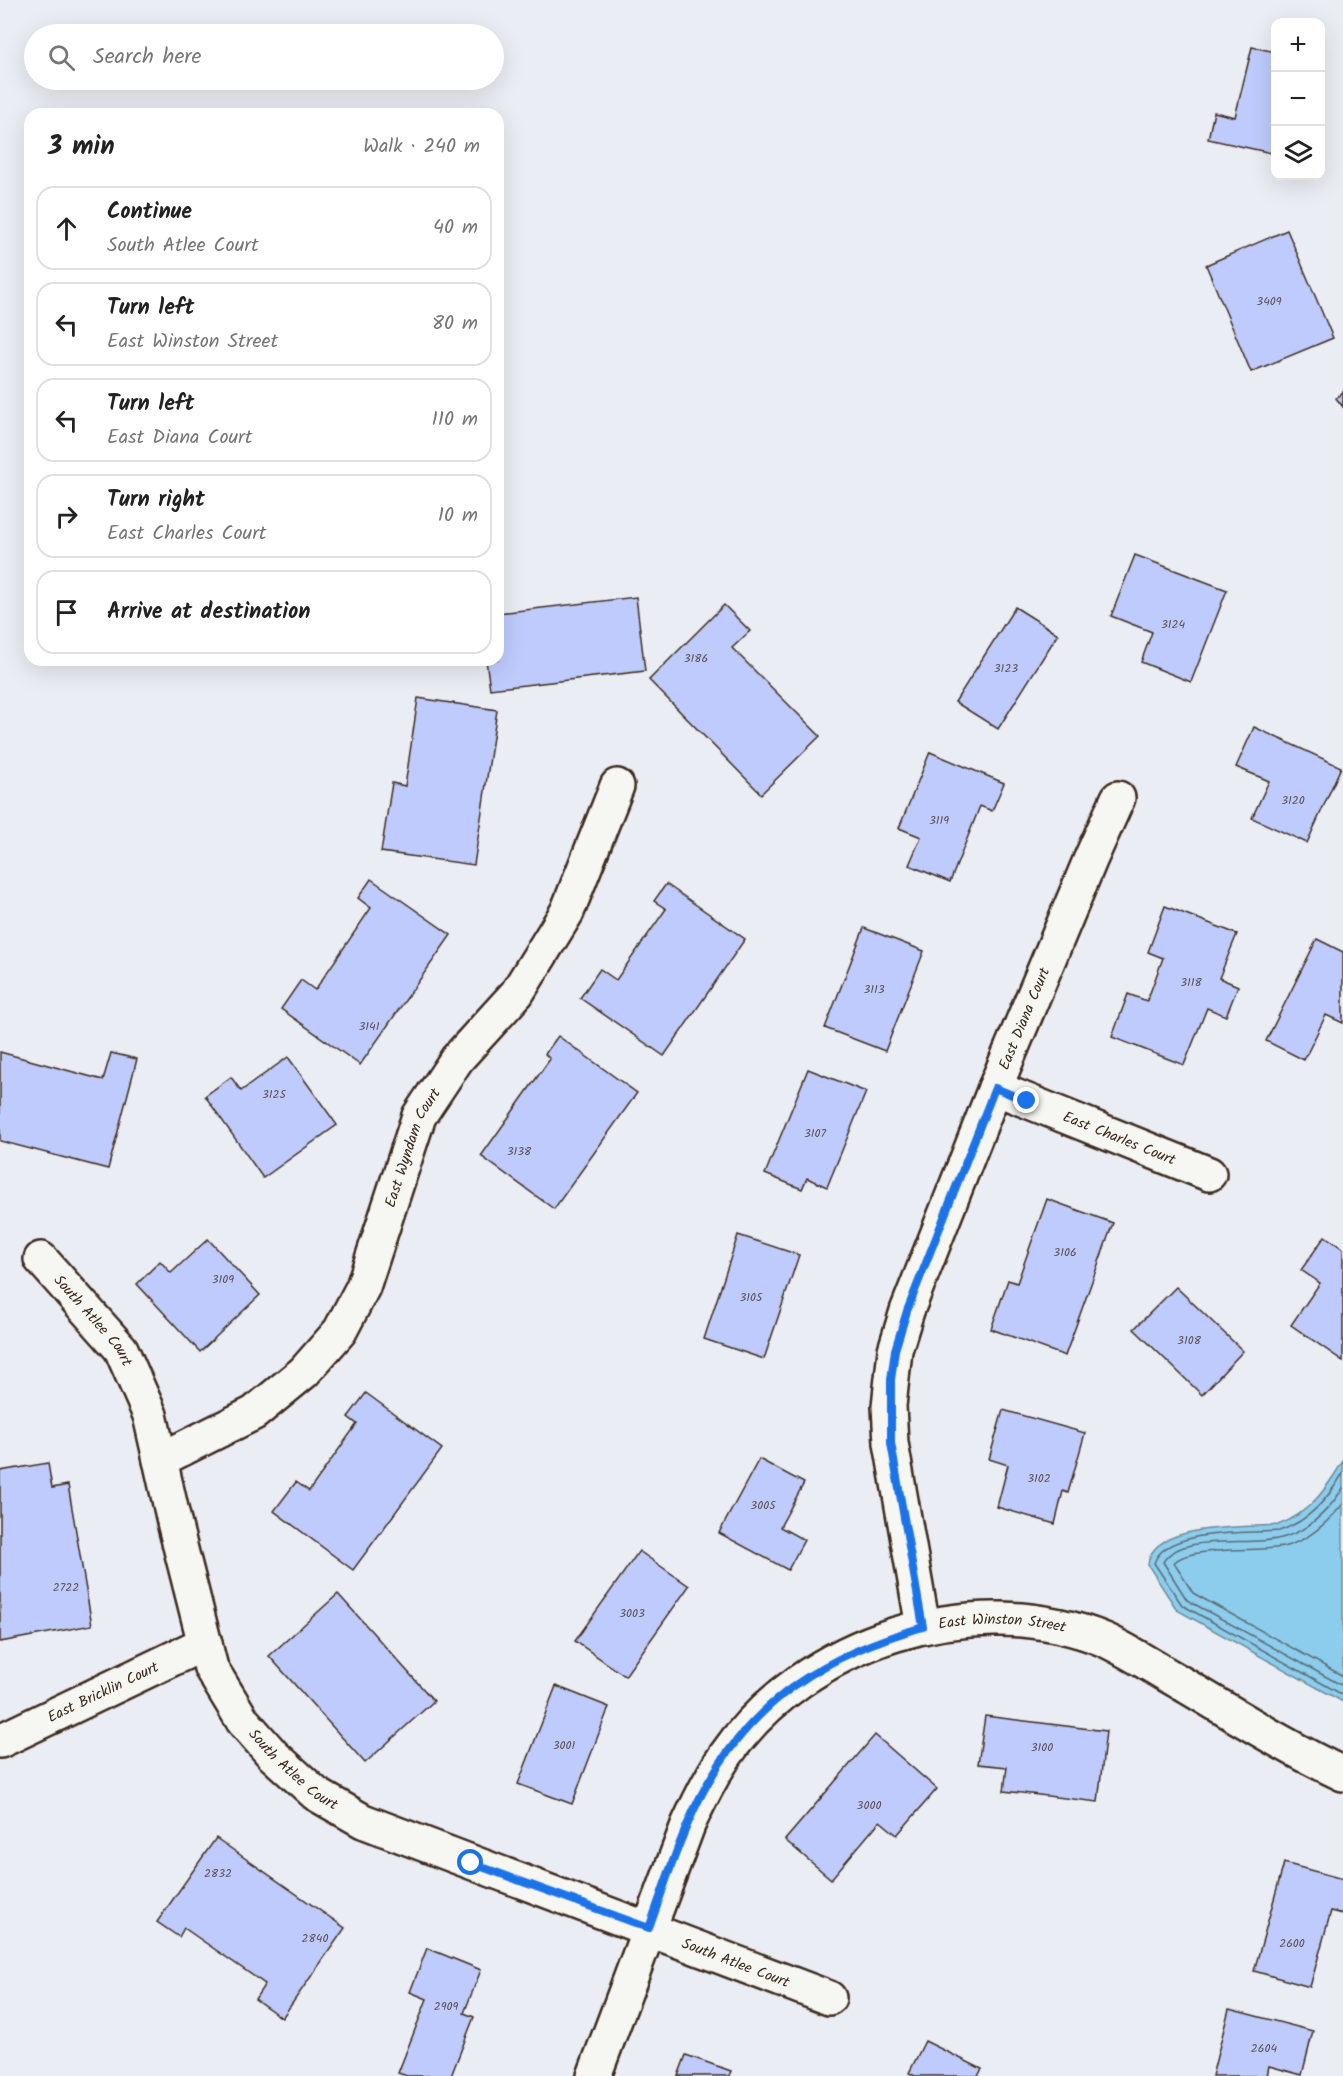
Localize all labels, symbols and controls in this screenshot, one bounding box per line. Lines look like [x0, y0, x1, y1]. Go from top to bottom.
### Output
map controls [1271, 18, 1325, 180]
button: + [1271, 18, 1325, 72]
search box [24, 24, 504, 90]
text: Search here [93, 40, 201, 75]
icon: search [45, 41, 78, 74]
button: − [1271, 72, 1325, 126]
text: 3 min [48, 126, 115, 168]
button: layers [1271, 126, 1325, 180]
text: Walk · 240 m [363, 131, 480, 163]
text: Continue [107, 195, 192, 230]
icon: ahead [50, 212, 83, 245]
text: 40 m [433, 212, 478, 244]
text: South Atlee Court [107, 230, 259, 262]
text: Turn left [107, 291, 194, 326]
house number: 3409 [1256, 292, 1282, 311]
icon: left [50, 308, 83, 341]
text: 80 m [432, 308, 478, 340]
text: East Winston Street [107, 326, 278, 358]
text: Turn left [107, 387, 194, 422]
icon: left [50, 404, 83, 437]
text: 110 m [432, 404, 478, 436]
text: East Diana Court [107, 422, 252, 454]
text: Turn right [107, 483, 205, 518]
icon: right [50, 500, 83, 533]
text: 10 m [438, 500, 478, 532]
text: East Charles Court [107, 518, 267, 550]
text: Arrive at destination [107, 595, 310, 630]
icon: arrive [50, 596, 83, 629]
house number: 3124 [1161, 615, 1185, 634]
house number: 3186 [684, 649, 708, 668]
house number: 3123 [994, 659, 1018, 678]
house number: 3120 [1281, 791, 1305, 810]
house number: 3119 [929, 811, 949, 830]
street label: East Diana Court [993, 964, 1057, 1074]
house number: 3118 [1180, 973, 1203, 992]
house number: 3113 [863, 980, 885, 999]
house number: 3141 [358, 1017, 380, 1036]
street label: East Wyndam Court [379, 1083, 447, 1211]
house number: 3125 [262, 1085, 288, 1104]
route end [1013, 1087, 1039, 1113]
street label: East Charles Court [1059, 1105, 1179, 1172]
house number: 3107 [804, 1124, 827, 1143]
house number: 3138 [507, 1142, 532, 1161]
house number: 3106 [1053, 1243, 1077, 1262]
street label: South Atlee Court [47, 1270, 138, 1370]
house number: 3109 [212, 1270, 234, 1289]
house number: 3105 [739, 1288, 764, 1307]
house number: 3108 [1177, 1331, 1202, 1350]
house number: 3102 [1027, 1469, 1051, 1488]
house number: 3005 [750, 1496, 777, 1515]
house number: 2722 [53, 1578, 79, 1597]
house number: 3003 [619, 1604, 645, 1623]
street label: East Winston Street [937, 1608, 1069, 1640]
street label: East Bricklin Court [44, 1656, 163, 1730]
street label: South Atlee Court [242, 1724, 342, 1817]
house number: 3001 [553, 1736, 576, 1755]
house number: 3100 [1031, 1738, 1053, 1757]
house number: 3000 [857, 1796, 881, 1815]
route start [457, 1849, 483, 1875]
house number: 2832 [204, 1864, 232, 1883]
house number: 2840 [302, 1929, 328, 1948]
street label: South Atlee Court [678, 1932, 793, 1995]
house number: 2600 [1279, 1934, 1305, 1953]
house number: 2909 [434, 1997, 458, 2016]
house number: 2604 [1251, 2039, 1278, 2058]

